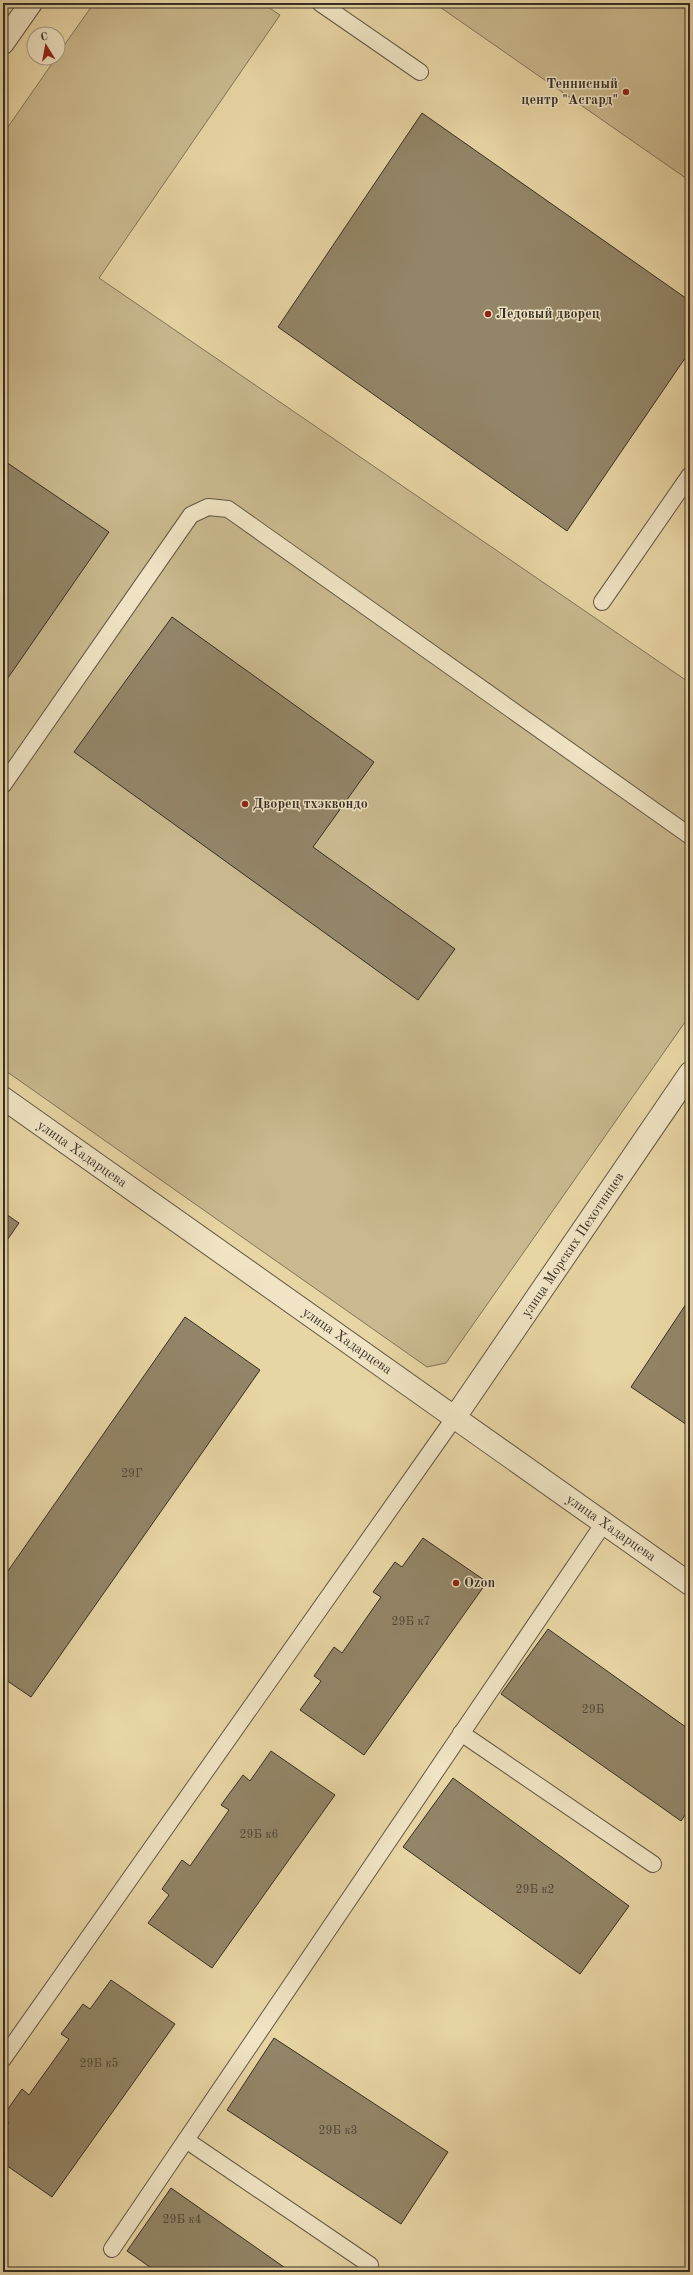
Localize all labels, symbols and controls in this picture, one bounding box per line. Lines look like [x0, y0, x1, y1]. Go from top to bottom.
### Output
north arrow [26, 26, 66, 66]
text: С [40, 32, 49, 44]
place label: Теннисный центр "Асгард" [521, 77, 618, 107]
marker: Теннисный центр "Асгард" [621, 87, 631, 97]
place label: Ледовый дворец [496, 307, 600, 321]
marker: Ледовый дворец [483, 309, 493, 319]
place label: Дворец тхэквондо [253, 797, 368, 811]
marker: Дворец тхэквондо [240, 799, 250, 809]
street label: улица Хадарцева [35, 1118, 129, 1190]
street label: улица Морских Пехотинцев [519, 1170, 627, 1320]
street label: улица Хадарцева [300, 1305, 394, 1377]
house number: 29Г [121, 1468, 143, 1480]
street label: улица Хадарцева [564, 1492, 658, 1564]
place label: Ozon [464, 1576, 495, 1590]
marker: Ozon [451, 1578, 461, 1588]
house number: 29Б к7 [392, 1616, 430, 1628]
house number: 29Б [582, 1704, 604, 1716]
house number: 29Б к6 [240, 1829, 278, 1841]
house number: 29Б к2 [516, 1884, 554, 1896]
house number: 29Б к5 [80, 2057, 118, 2070]
house number: 29Б к3 [319, 2125, 357, 2137]
house number: 29Б к4 [163, 2214, 201, 2226]

